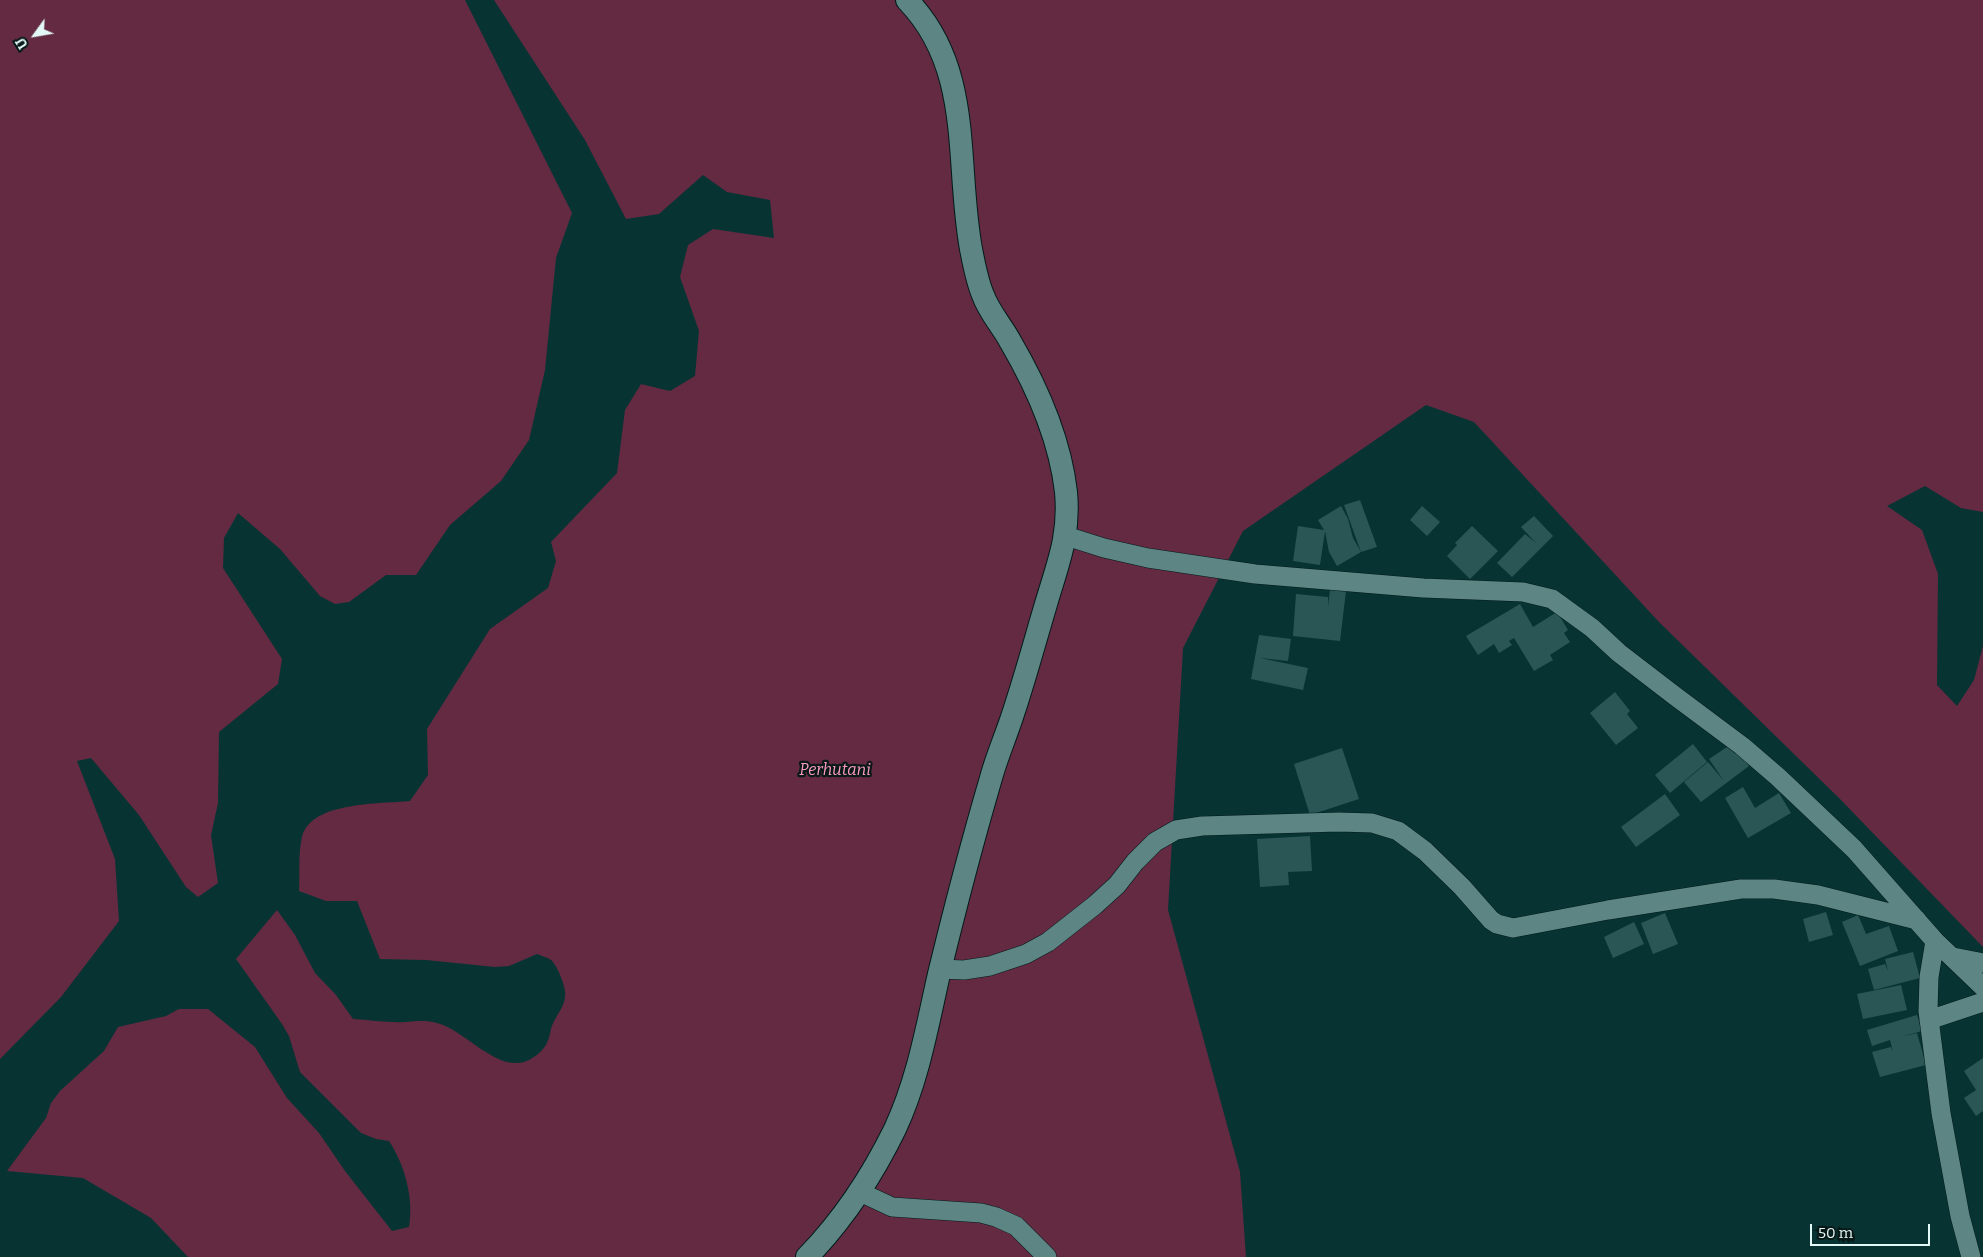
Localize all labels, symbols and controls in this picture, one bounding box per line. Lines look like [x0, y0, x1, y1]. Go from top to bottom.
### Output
north arrow [10, 10, 60, 60]
text: U [12, 34, 32, 52]
park label: Perhutani [799, 761, 871, 781]
scale bar [1813, 1214, 1933, 1246]
text: 50 m [1818, 1224, 1853, 1242]

